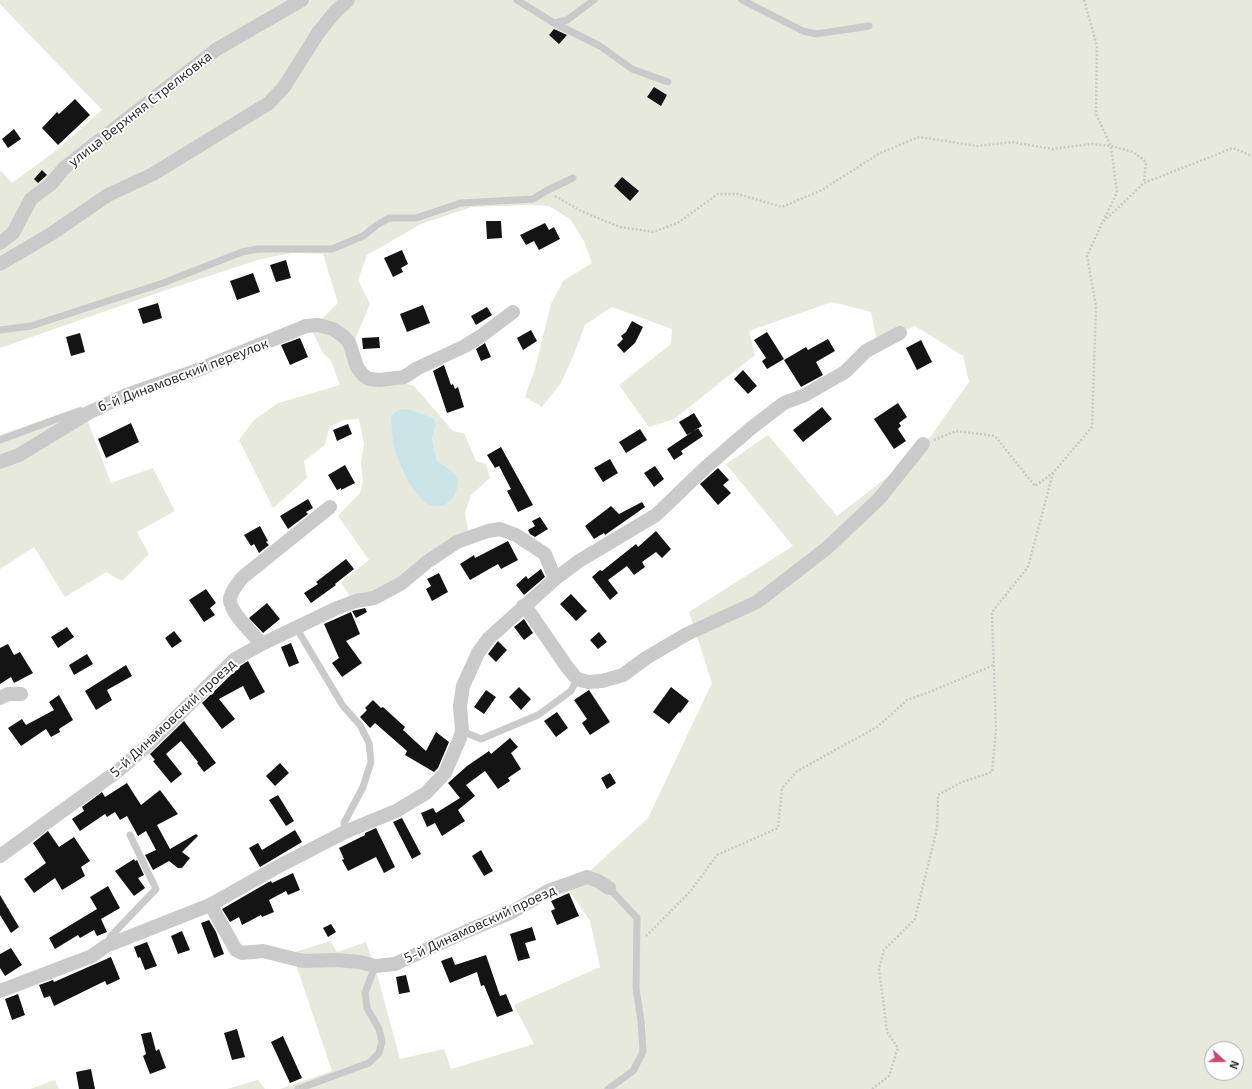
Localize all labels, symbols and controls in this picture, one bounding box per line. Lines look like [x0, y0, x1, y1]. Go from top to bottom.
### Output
street label: улица Верхняя Стрелковка [65, 48, 215, 170]
street label: 6-й Динамовский переулок [95, 335, 271, 415]
street label: 5-й Динамовский проезд [107, 655, 239, 781]
street label: 5-й Динамовский проезд [401, 881, 559, 967]
north arrow [1204, 1041, 1244, 1081]
text: N [1227, 1059, 1242, 1071]

